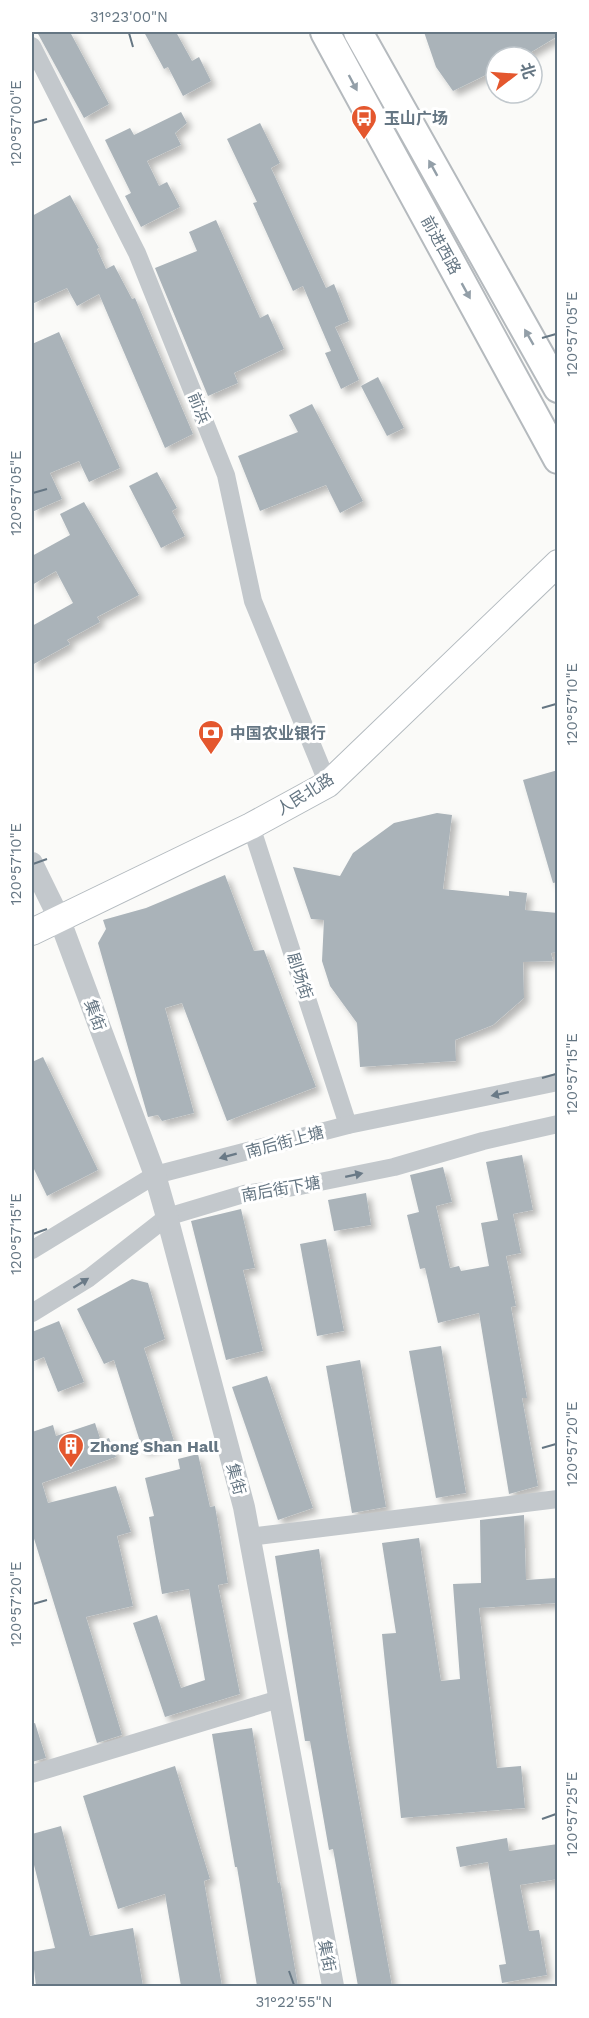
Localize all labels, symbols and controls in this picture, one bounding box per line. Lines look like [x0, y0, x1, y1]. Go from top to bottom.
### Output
text: 31°23'00"N [90, 8, 168, 26]
north arrow [484, 45, 544, 105]
text: 北 [516, 60, 539, 81]
one-way arrow [347, 74, 357, 92]
text: 120°57'00"E [7, 80, 25, 166]
bus stop icon: 玉山广场 [349, 103, 379, 141]
place label: 玉山广场 [384, 109, 448, 128]
one-way arrow [427, 160, 438, 176]
street label: 前进西路 [417, 212, 465, 278]
one-way arrow [461, 283, 471, 300]
text: 120°57'05"E [563, 291, 581, 377]
one-way arrow [524, 329, 534, 346]
street label: 前浜 [184, 390, 214, 426]
text: 120°57'05"E [7, 450, 25, 536]
text: 120°57'10"E [563, 663, 581, 745]
bank icon: 中国农业银行 [196, 718, 226, 756]
place label: 中国农业银行 [230, 724, 326, 743]
street label: 人民北路 [273, 769, 337, 819]
text: 120°57'10"E [7, 823, 25, 905]
street label: 剧场街 [284, 950, 316, 1002]
street label: 集街 [80, 997, 110, 1033]
text: 120°57'15"E [563, 1033, 581, 1115]
one-way arrow [491, 1090, 510, 1099]
street label: 南后街上塘 [244, 1122, 326, 1162]
one-way arrow [219, 1152, 238, 1162]
one-way arrow [344, 1170, 363, 1179]
street label: 南后街下塘 [240, 1173, 322, 1205]
text: 120°57'15"E [7, 1193, 25, 1275]
one-way arrow [73, 1277, 89, 1288]
text: 120°57'20"E [563, 1401, 581, 1487]
building icon: Zhong Shan Hall [56, 1431, 86, 1469]
place label: Zhong Shan Hall [90, 1437, 219, 1456]
street label: 集街 [223, 1461, 249, 1497]
text: 120°57'20"E [7, 1561, 25, 1647]
text: 120°57'25"E [563, 1772, 581, 1856]
street label: 集街 [315, 1938, 339, 1974]
text: 31°22'55"N [255, 1993, 333, 2011]

